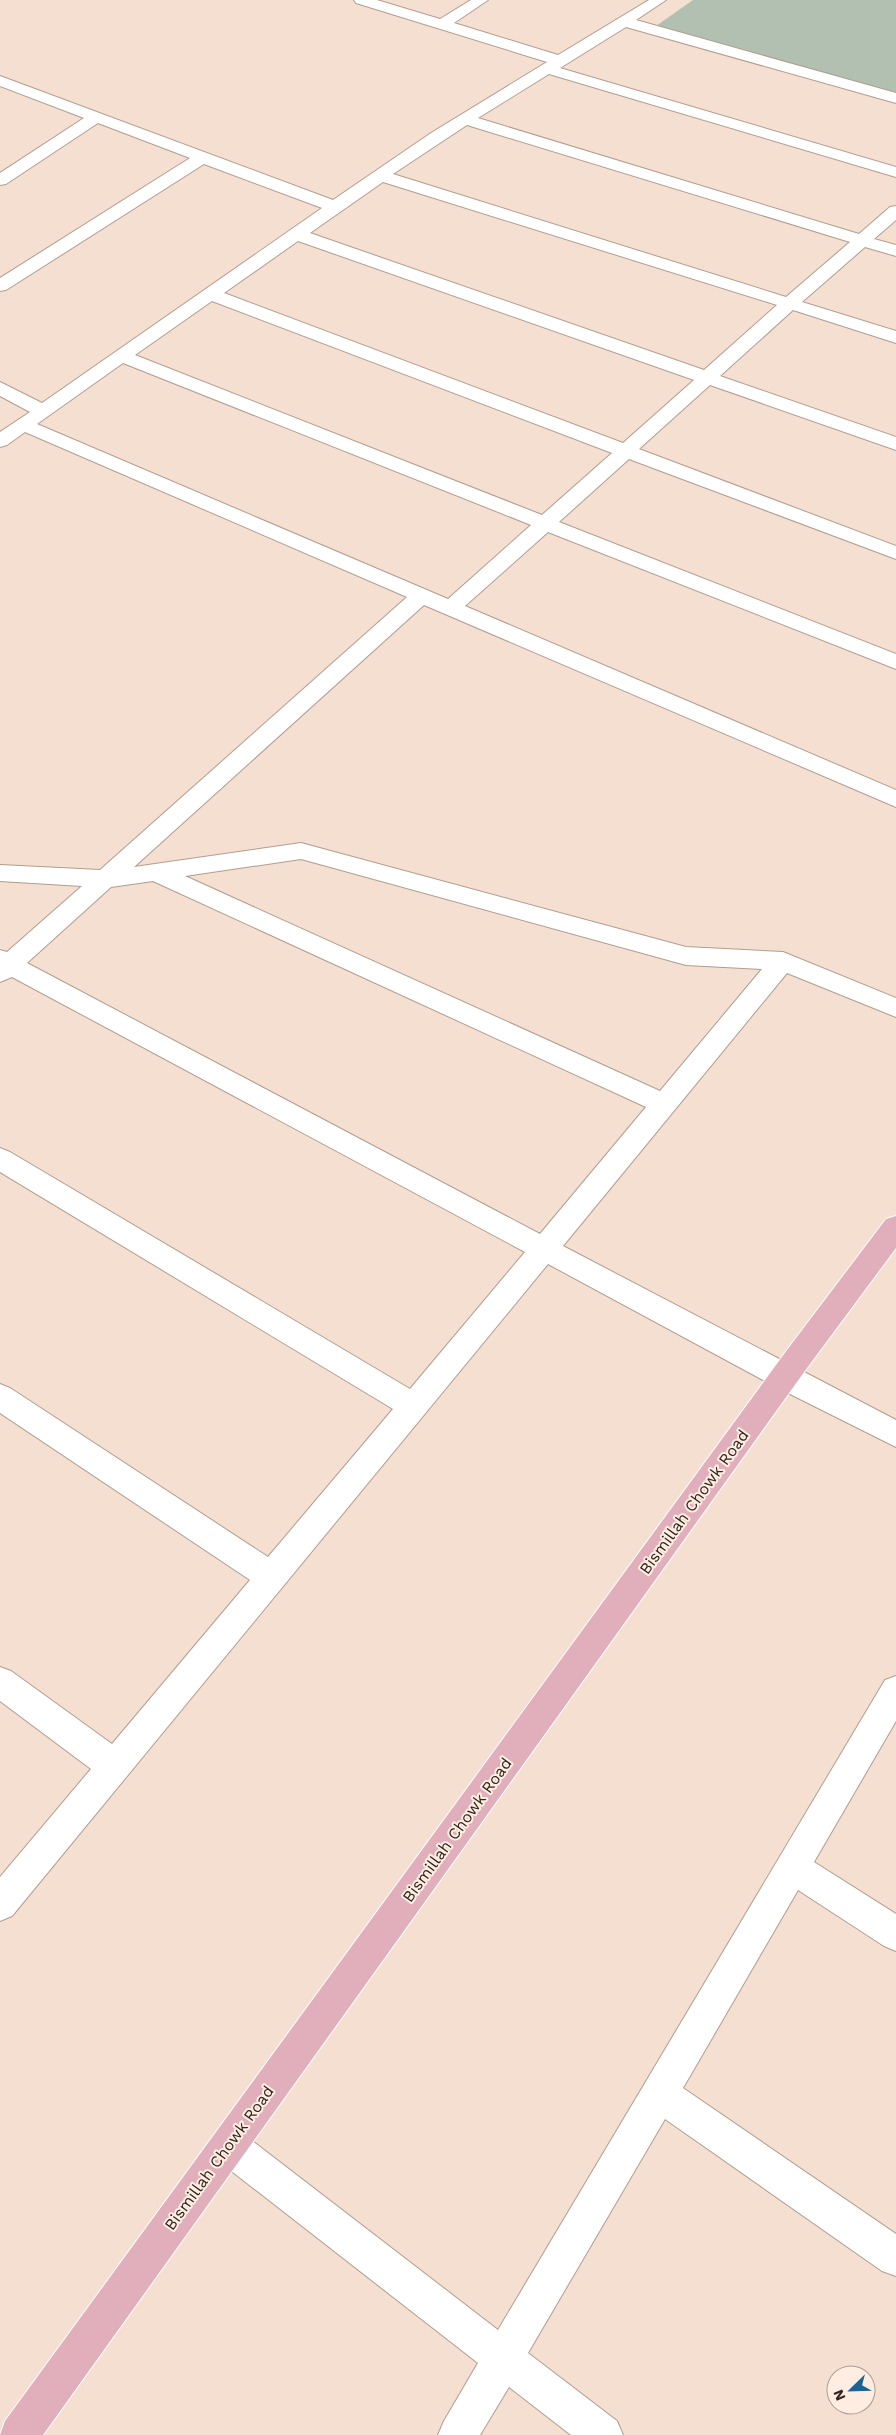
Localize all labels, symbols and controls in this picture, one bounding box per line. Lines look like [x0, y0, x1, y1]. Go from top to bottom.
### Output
street label: Bismillah Chowk Road [635, 1426, 753, 1578]
street label: Bismillah Chowk Road [398, 1754, 516, 1906]
street label: Bismillah Chowk Road [160, 2082, 278, 2234]
north arrow [826, 2365, 876, 2415]
text: N [830, 2387, 848, 2403]

